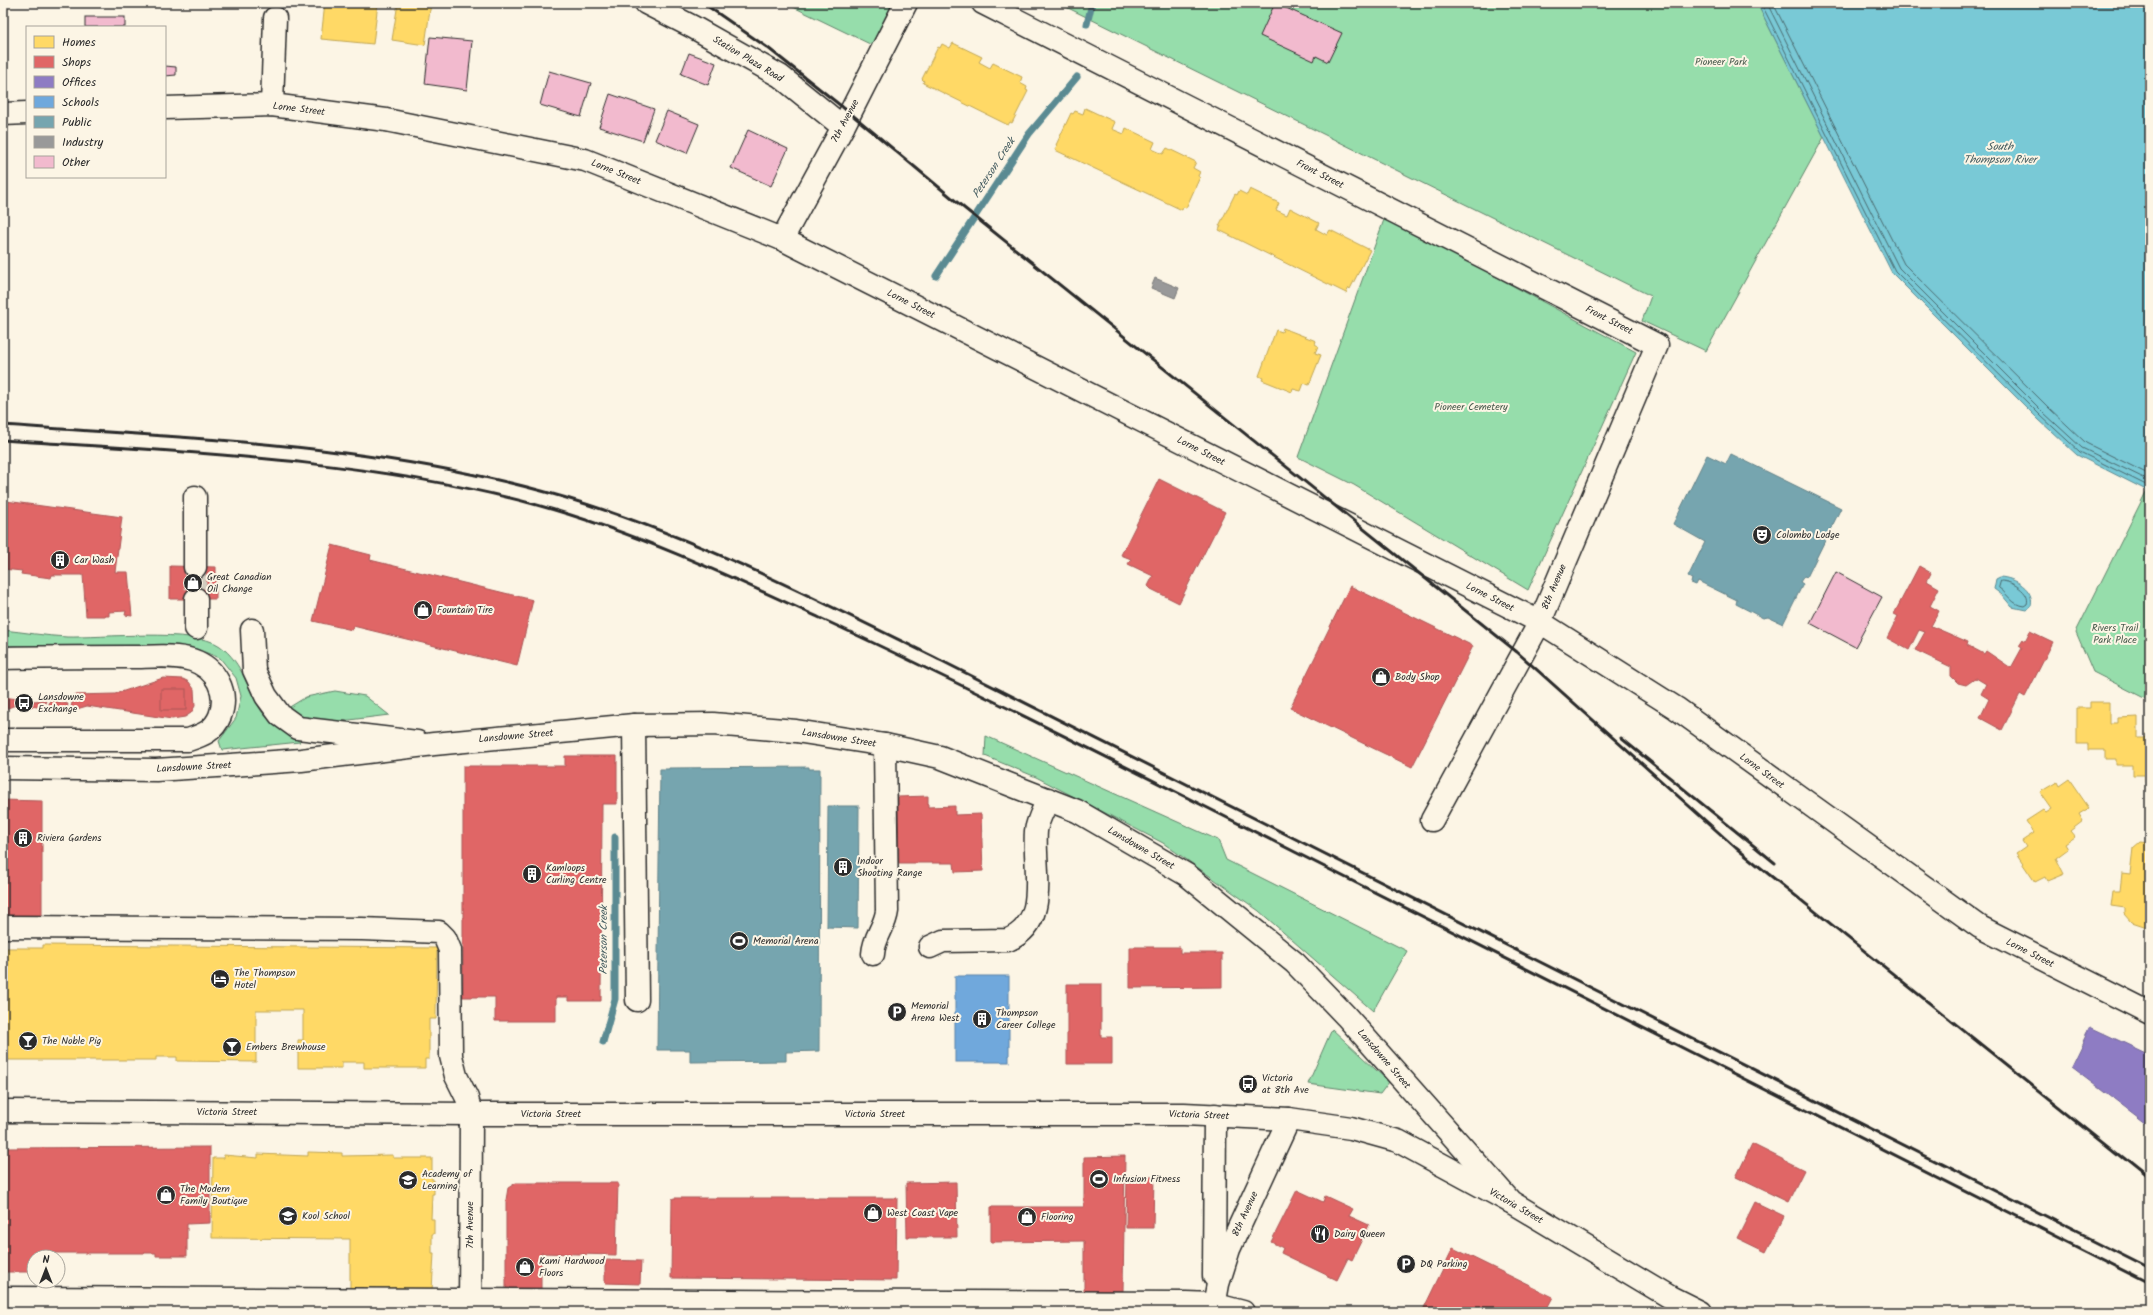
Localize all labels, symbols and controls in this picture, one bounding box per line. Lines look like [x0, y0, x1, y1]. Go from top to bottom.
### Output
legend [26, 26, 166, 178]
street label: Station Plaza Road [710, 32, 787, 87]
text: Homes [62, 33, 96, 52]
text: Shops [62, 53, 91, 72]
park label: Pioneer Park [1695, 54, 1747, 70]
text: Offices [62, 73, 96, 92]
text: Schools [62, 93, 99, 112]
street label: 7th Avenue [827, 96, 863, 146]
street label: Lorne Street [272, 98, 326, 120]
text: Public [62, 113, 92, 132]
text: Industry [62, 133, 104, 152]
water label: Peterson Creek [968, 133, 1021, 202]
water label: South Thompson River [1964, 138, 2039, 169]
text: Other [62, 153, 91, 172]
street label: Lorne Street [589, 155, 643, 189]
street label: Front Street [1293, 155, 1347, 193]
street label: Lorne Street [884, 285, 938, 323]
street label: Front Street [1582, 301, 1636, 339]
park label: Pioneer Cemetery [1434, 399, 1508, 415]
street label: Lorne Street [1174, 432, 1228, 470]
theatre icon: Colombo Lodge [1751, 524, 1773, 546]
place label: Colombo Lodge [1776, 527, 1840, 543]
building icon: Car Wash [49, 549, 71, 571]
place label: Car Wash [74, 552, 114, 568]
street label: 8th Avenue [1537, 561, 1571, 613]
place label: Great Canadian Oil Change [207, 569, 272, 597]
shop icon: Great Canadian Oil Change [182, 572, 204, 594]
street label: Lorne Street [1463, 578, 1517, 616]
shop icon: Fountain Tire [412, 599, 434, 621]
place label: Fountain Tire [437, 602, 493, 618]
park label: Rivers Trail Park Place [2092, 620, 2139, 648]
shop icon: Body Shop [1370, 666, 1392, 688]
place label: Body Shop [1395, 669, 1440, 685]
place label: Lansdowne Exchange [38, 689, 84, 717]
bus stop icon: Lansdowne Exchange [13, 692, 35, 714]
street label: Lansdowne Street [801, 724, 878, 752]
street label: Lansdowne Street [478, 725, 554, 747]
street label: Lorne Street [1736, 749, 1788, 793]
street label: Lansdowne Street [156, 757, 232, 777]
street label: Lansdowne Street [1104, 822, 1178, 874]
building icon: Riviera Gardens [12, 827, 34, 849]
place label: Riviera Gardens [37, 830, 102, 846]
place label: Indoor Shooting Range [857, 853, 923, 881]
building icon: Indoor Shooting Range [832, 856, 854, 878]
place label: Kamloops Curling Centre [546, 860, 607, 888]
building icon: Kamloops Curling Centre [521, 863, 543, 885]
water label: Peterson Creek [595, 904, 613, 975]
sports icon: Memorial Arena [728, 930, 750, 952]
place label: Memorial Arena [753, 933, 819, 949]
street label: Lorne Street [2003, 934, 2057, 972]
place label: The Thompson Hotel [234, 965, 295, 993]
hotel icon: The Thompson Hotel [209, 968, 231, 990]
place label: Memorial Arena West [911, 998, 960, 1026]
parking icon: Memorial Arena West [886, 1001, 908, 1023]
place label: Thompson Career College [996, 1005, 1056, 1033]
building icon: Thompson Career College [971, 1008, 993, 1030]
street label: Lansdowne Street [1353, 1025, 1415, 1093]
bar icon: The Noble Pig [17, 1030, 39, 1052]
place label: The Noble Pig [42, 1033, 102, 1049]
bar icon: Embers Brewhouse [221, 1036, 243, 1058]
place label: Embers Brewhouse [246, 1039, 326, 1055]
place label: Victoria at 8th Ave [1262, 1070, 1309, 1098]
bus stop icon: Victoria at 8th Ave [1237, 1073, 1259, 1095]
street label: Victoria Street [197, 1104, 257, 1120]
street label: Victoria Street [521, 1106, 581, 1122]
street label: Victoria Street [845, 1106, 905, 1122]
street label: Victoria Street [1169, 1106, 1230, 1124]
place label: Academy of Learning [422, 1166, 473, 1194]
sports icon: Infusion Fitness [1088, 1168, 1110, 1190]
school or university icon: Academy of Learning [397, 1169, 419, 1191]
place label: Infusion Fitness [1113, 1171, 1181, 1187]
place label: The Modern Family Boutique [180, 1181, 248, 1209]
shop icon: The Modern Family Boutique [155, 1184, 177, 1206]
street label: Victoria Street [1486, 1184, 1546, 1228]
street label: 8th Avenue [1227, 1188, 1263, 1239]
street label: 7th Avenue [462, 1201, 478, 1249]
shop icon: West Coast Vape [862, 1202, 884, 1224]
school or university icon: Kool School [277, 1205, 299, 1227]
place label: West Coast Vape [887, 1205, 959, 1221]
shop icon: Flooring [1016, 1206, 1038, 1228]
place label: Kool School [302, 1208, 351, 1224]
place label: Flooring [1041, 1209, 1074, 1225]
restaurant icon: Dairy Queen [1309, 1223, 1331, 1245]
place label: Dairy Queen [1334, 1226, 1385, 1242]
north arrow [26, 1249, 66, 1289]
text: N [43, 1251, 50, 1269]
place label: Kami Hardwood Floors [539, 1253, 605, 1281]
parking icon: DQ Parking [1395, 1253, 1417, 1275]
shop icon: Kami Hardwood Floors [514, 1256, 536, 1278]
place label: DQ Parking [1420, 1256, 1468, 1272]

